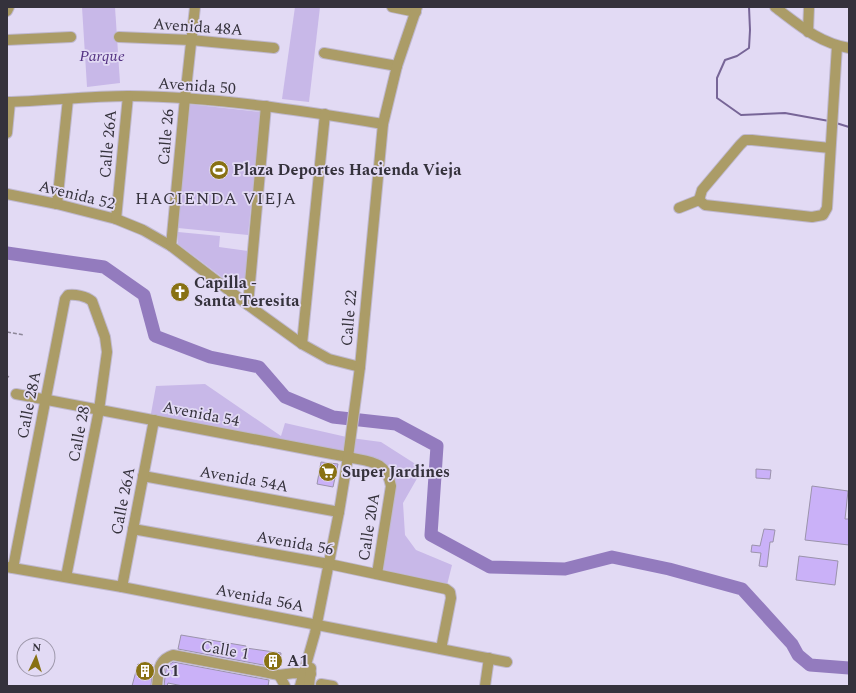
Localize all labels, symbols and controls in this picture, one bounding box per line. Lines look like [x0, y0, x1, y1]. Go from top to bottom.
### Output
street label: Avenida 48A [152, 12, 244, 42]
park label: Parque [79, 44, 125, 68]
street label: Avenida 50 [157, 71, 237, 101]
street label: Calle 26 [152, 108, 180, 166]
street label: Calle 26A [93, 109, 123, 179]
place label: Plaza Deportes Hacienda Vieja [233, 158, 462, 182]
sports icon: Plaza Deportes Hacienda Vieja [208, 159, 230, 181]
street label: Avenida 52 [36, 174, 118, 216]
district label: HACIENDA VIEJA [135, 186, 297, 212]
place label: Capilla - Santa Teresita [194, 271, 300, 313]
church icon: Capilla - Santa Teresita [169, 281, 191, 303]
street label: Calle 22 [335, 289, 363, 347]
street label: Calle 28A [11, 369, 47, 441]
street label: Avenida 54 [161, 395, 241, 433]
street label: Calle 28 [62, 404, 96, 464]
street label: Avenida 54A [198, 459, 290, 499]
place label: Super Jardines [342, 460, 450, 484]
supermarket icon: Super Jardines [317, 461, 339, 483]
street label: Calle 26A [105, 465, 141, 537]
street label: Calle 20A [352, 491, 386, 563]
street label: Avenida 56 [255, 524, 335, 562]
street label: Avenida 56A [214, 578, 306, 618]
street label: Calle 1 [199, 634, 251, 666]
north arrow [16, 637, 56, 677]
text: N [32, 639, 42, 656]
place label: A1 [287, 649, 308, 673]
building icon: A1 [262, 650, 284, 672]
place label: C1 [159, 659, 179, 683]
building icon: C1 [134, 660, 156, 682]

